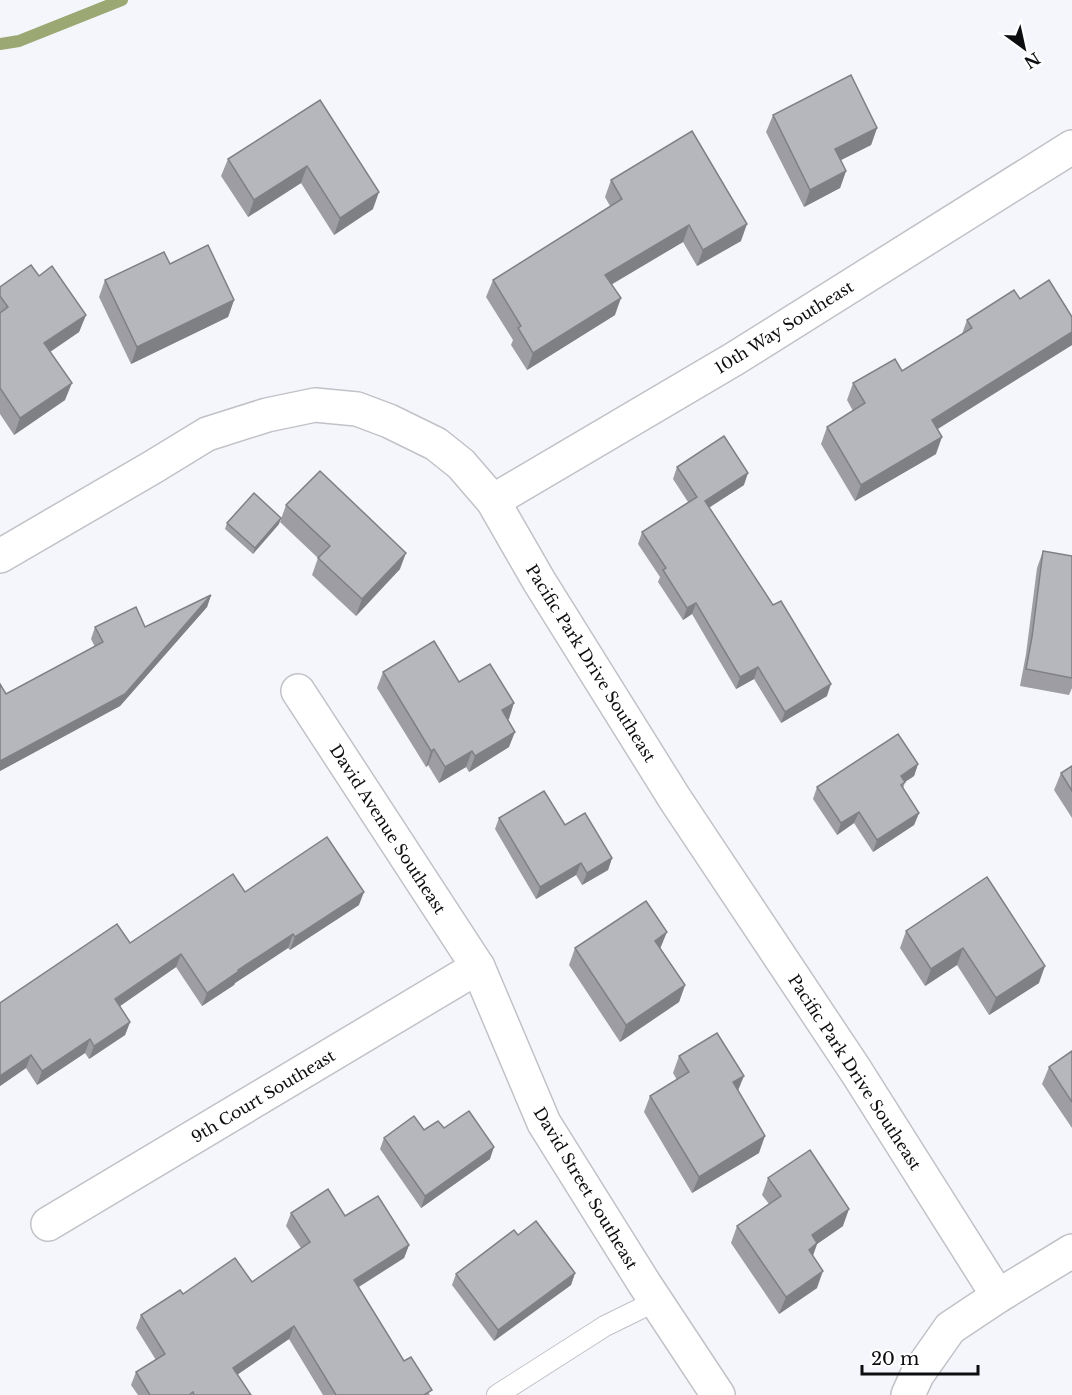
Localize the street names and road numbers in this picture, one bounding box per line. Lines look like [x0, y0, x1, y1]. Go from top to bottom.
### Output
street label: 10th Way Southeast [711, 276, 857, 378]
street label: Pacific Park Drive Southeast [522, 561, 660, 765]
street label: David Avenue Southeast [326, 741, 450, 917]
street label: Pacific Park Drive Southeast [784, 971, 926, 1173]
street label: 9th Court Southeast [188, 1045, 338, 1147]
street label: David Street Southeast [530, 1103, 642, 1273]

